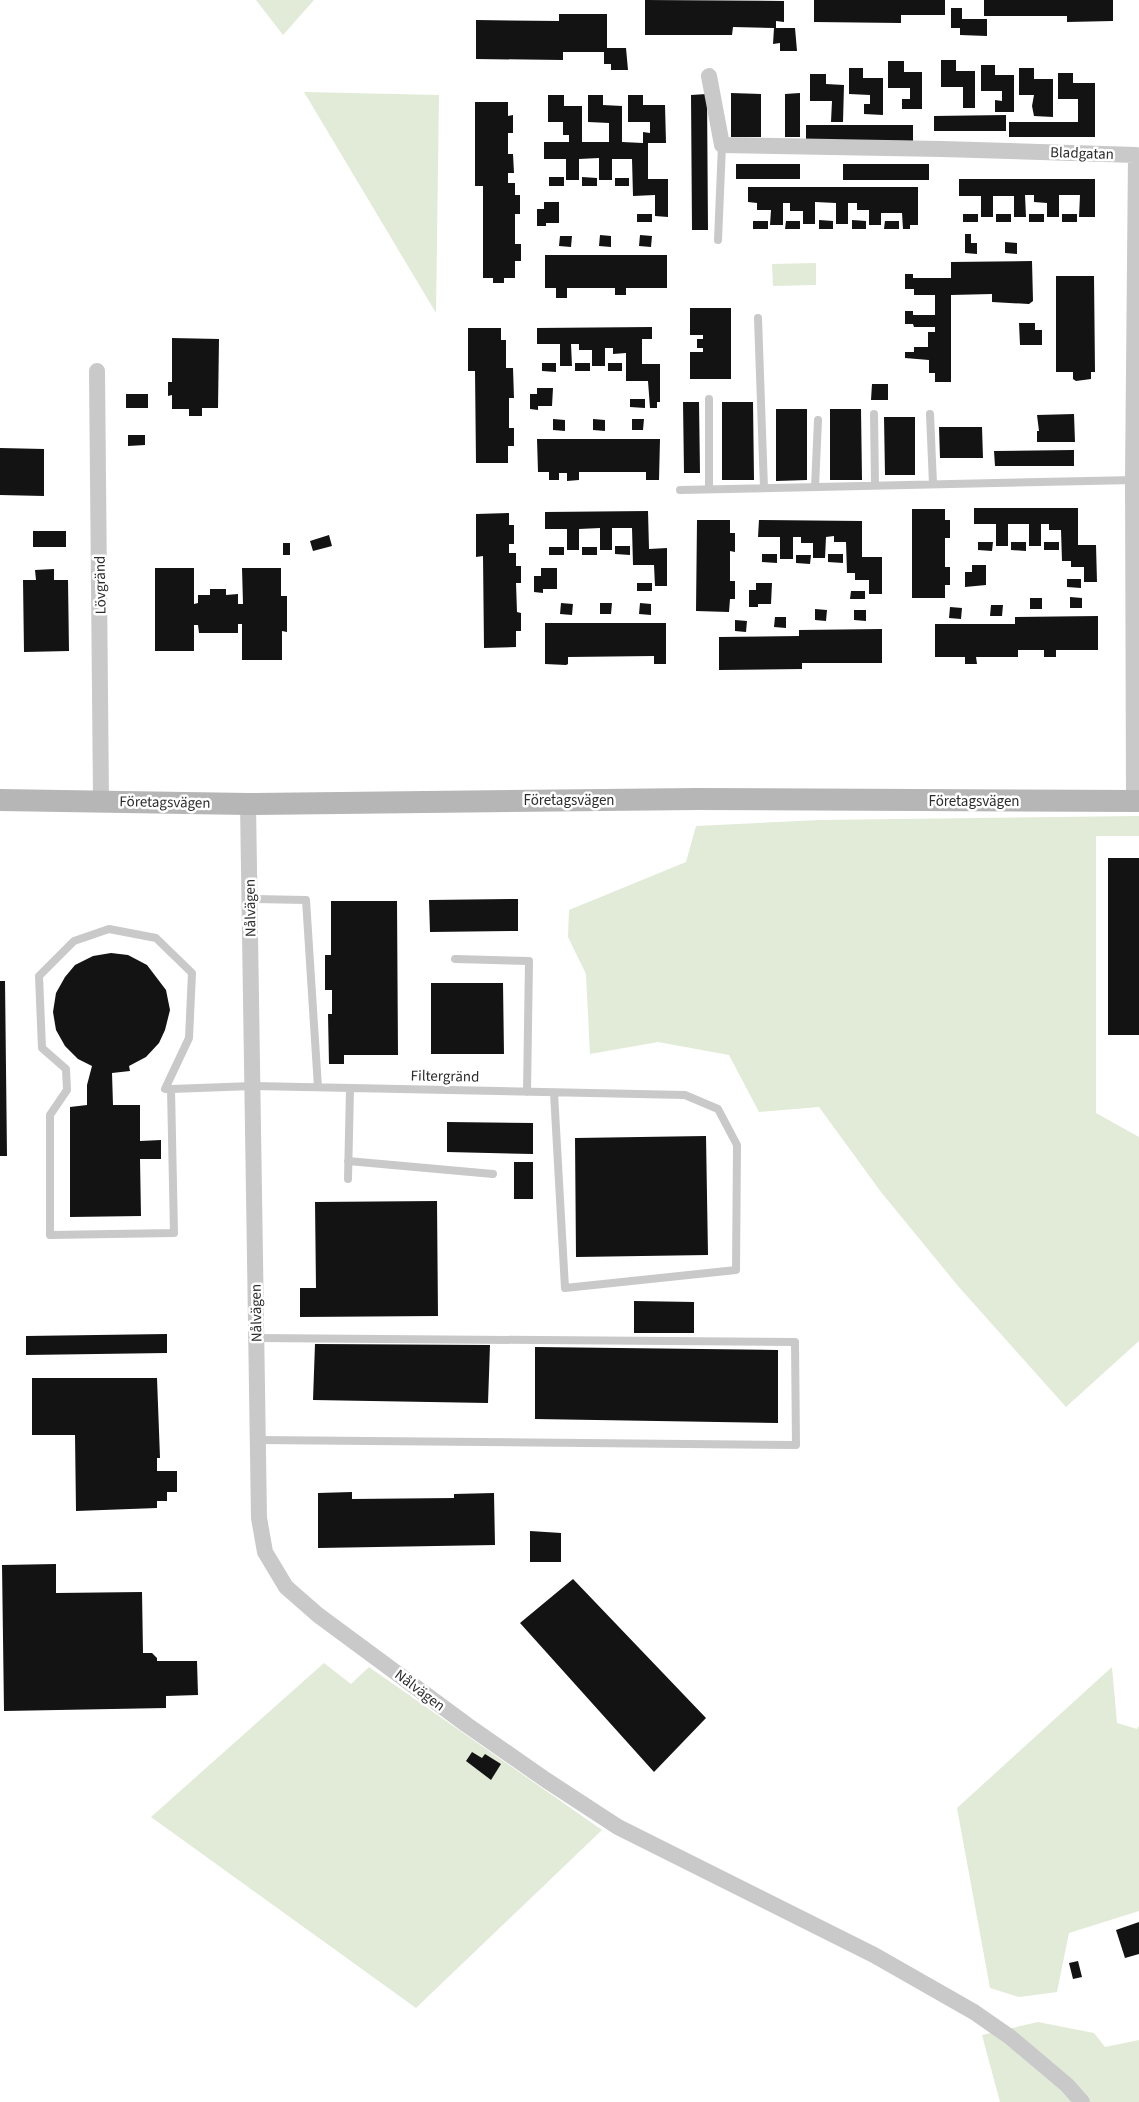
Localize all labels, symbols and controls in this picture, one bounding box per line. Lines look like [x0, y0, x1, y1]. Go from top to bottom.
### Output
street label: Bladgatan [1050, 142, 1114, 165]
street label: Lövgränd [89, 555, 112, 615]
street label: Företagsvägen [523, 790, 615, 811]
street label: Företagsvägen [119, 791, 211, 814]
street label: Företagsvägen [928, 791, 1020, 812]
street label: Nålvägen [239, 879, 262, 937]
street label: Filtergränd [410, 1065, 480, 1088]
street label: Nålvägen [245, 1284, 268, 1342]
street label: Nålvägen [390, 1664, 449, 1716]

